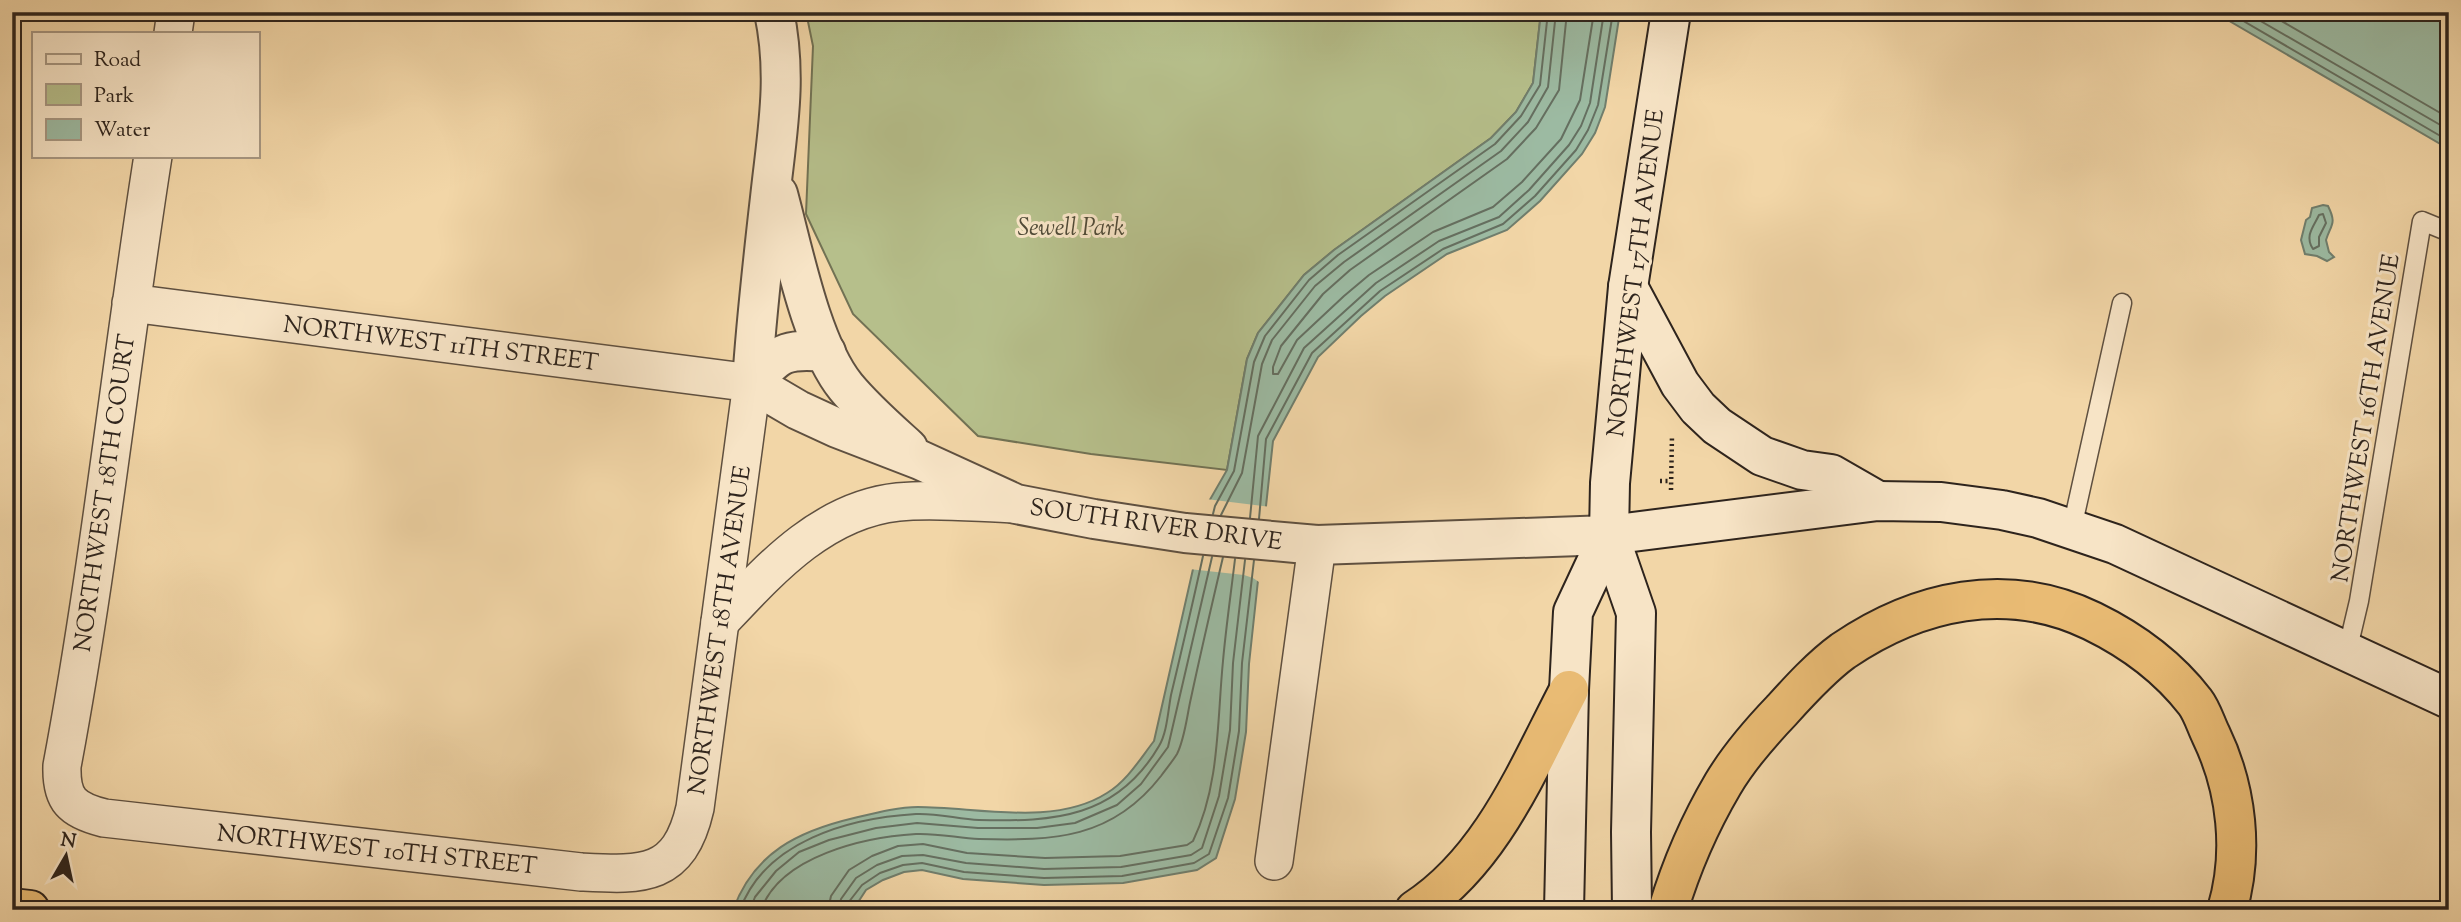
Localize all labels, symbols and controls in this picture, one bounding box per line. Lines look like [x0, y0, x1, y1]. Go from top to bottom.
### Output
legend [32, 32, 259, 158]
text: Road [94, 46, 141, 76]
text: Park [94, 82, 135, 112]
street label: NORTHWEST 17TH AVENUE [1600, 107, 1674, 439]
text: Water [94, 116, 151, 146]
park label: Sewell Park [1017, 212, 1125, 246]
street label: NORTHWEST 16TH AVENUE [2324, 251, 2410, 585]
street label: NORTHWEST 11TH STREET [281, 309, 601, 381]
street label: NORTHWEST 18TH COURT [67, 332, 145, 654]
street label: NORTHWEST 18TH AVENUE [681, 463, 761, 797]
street label: SOUTH RIVER DRIVE [1027, 491, 1285, 561]
street label: NORTHWEST 10TH STREET [215, 817, 539, 885]
north arrow [32, 820, 102, 890]
text: N [59, 827, 78, 856]

